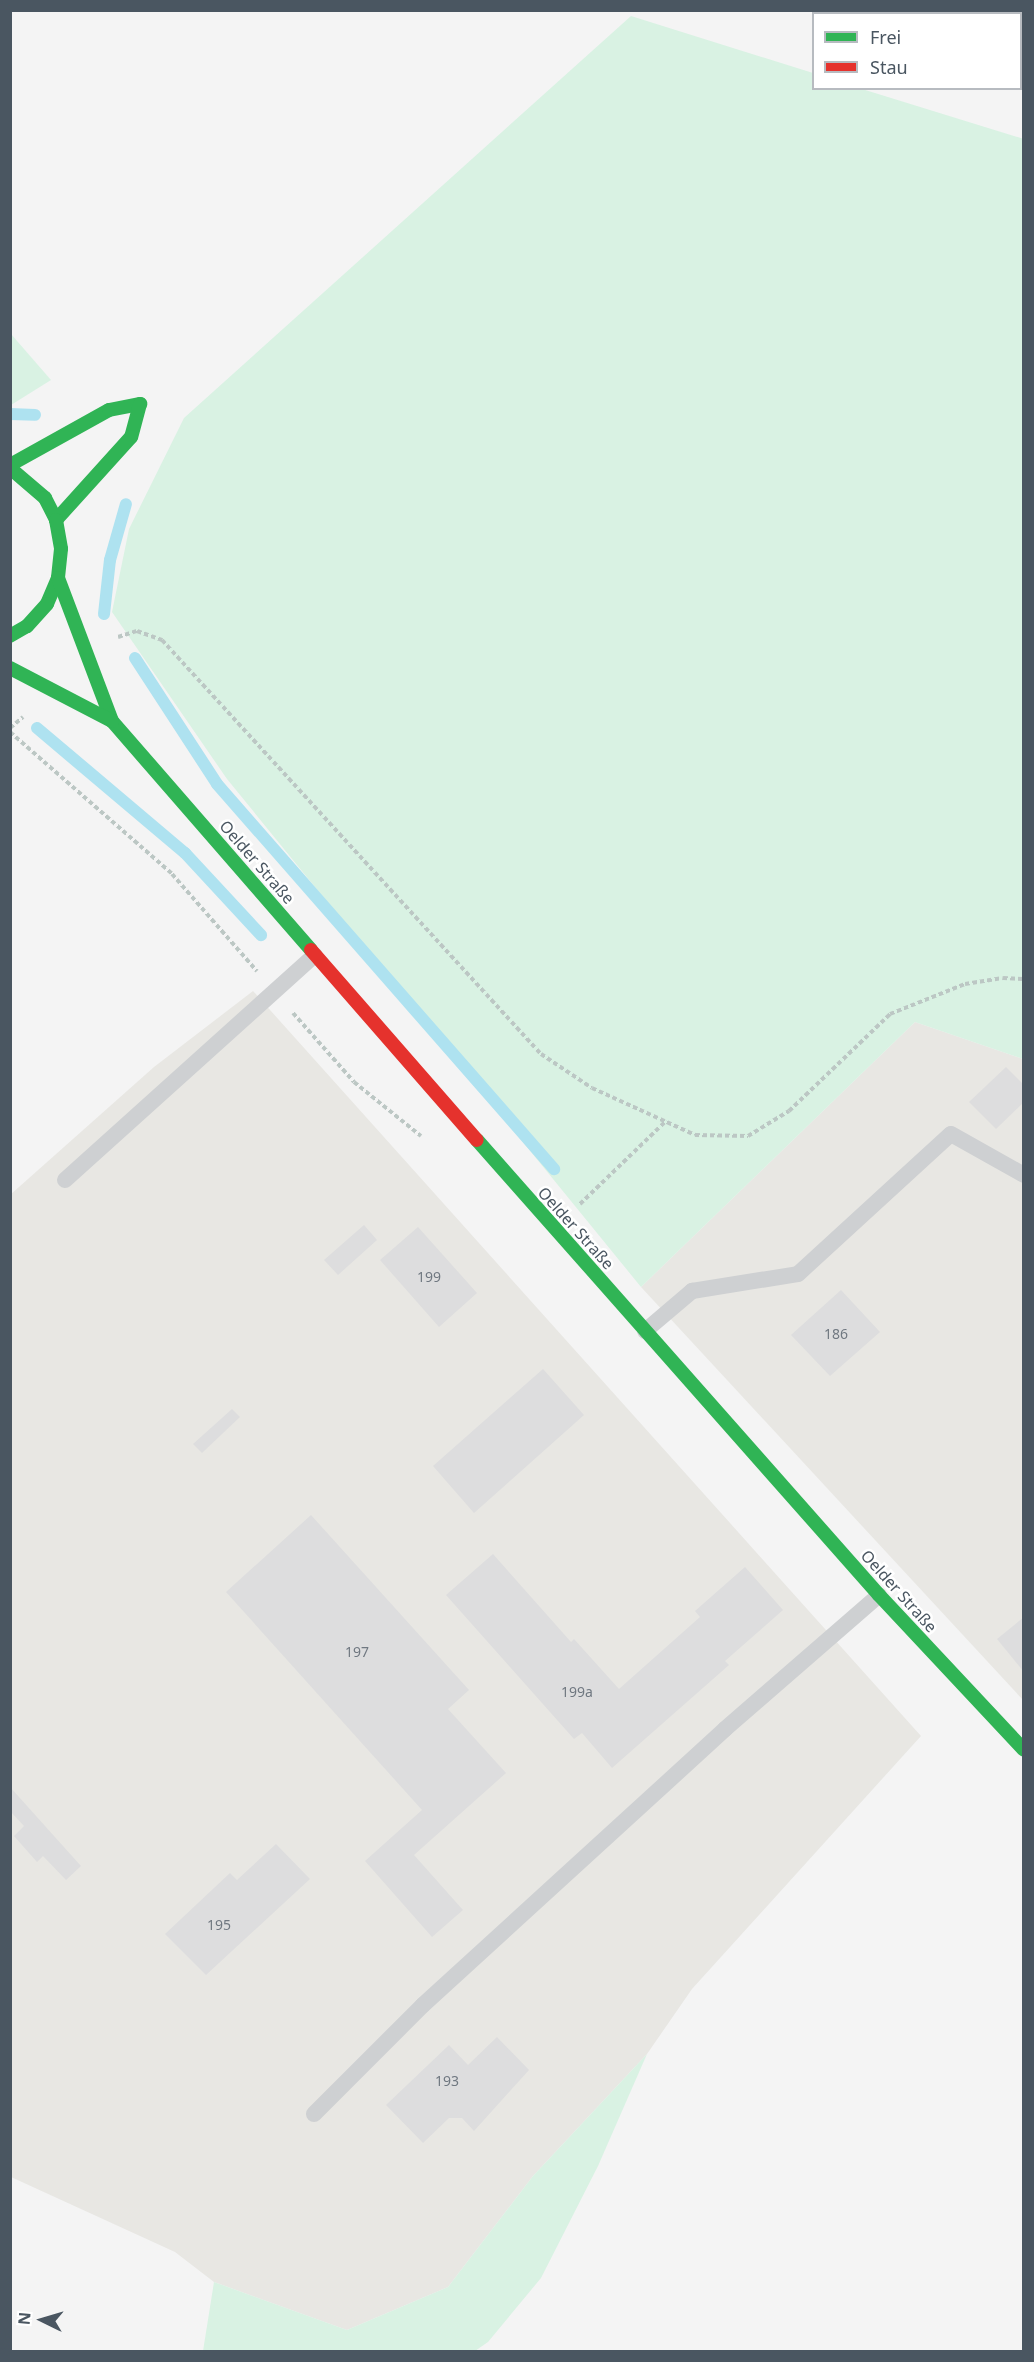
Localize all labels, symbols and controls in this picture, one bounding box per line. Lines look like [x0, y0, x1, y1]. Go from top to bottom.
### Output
legend [812, 12, 1022, 90]
text: Frei [870, 25, 901, 49]
text: Stau [870, 55, 908, 79]
street label: Oelder Straße [216, 816, 298, 908]
street label: Oelder Straße [534, 1183, 618, 1273]
house number: 199 [417, 1269, 441, 1285]
house number: 186 [824, 1326, 848, 1342]
street label: Oelder Straße [857, 1546, 941, 1636]
house number: 197 [345, 1644, 369, 1660]
house number: 199a [561, 1684, 593, 1700]
house number: 195 [207, 1917, 231, 1933]
house number: 193 [435, 2073, 459, 2089]
north arrow [12, 2290, 72, 2350]
text: N [13, 2311, 36, 2326]

